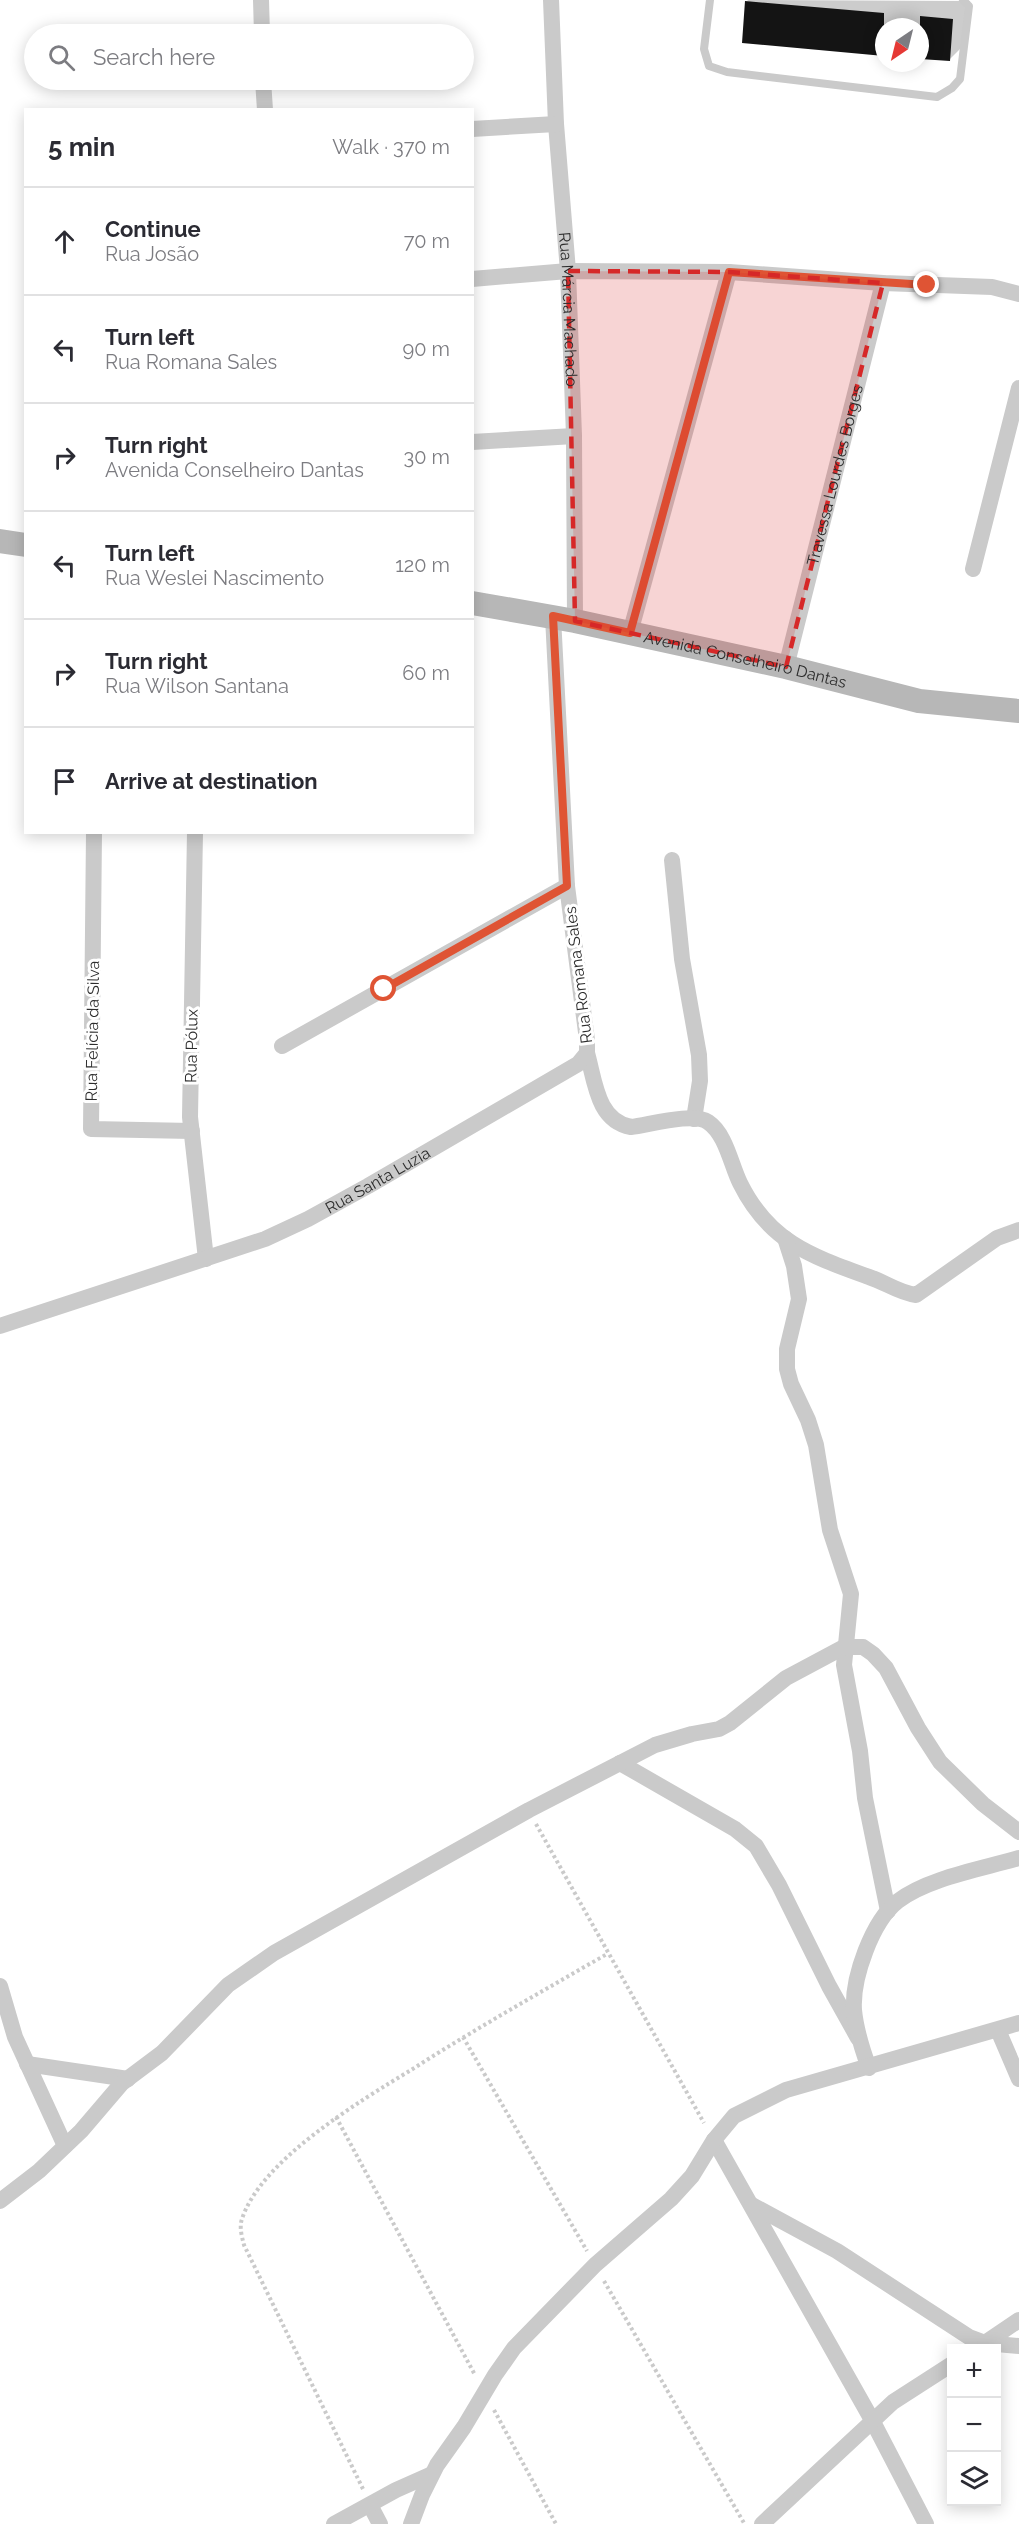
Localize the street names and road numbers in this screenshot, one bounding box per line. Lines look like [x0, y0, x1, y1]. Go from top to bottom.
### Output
street label: Rua Márcia Machado [555, 231, 581, 387]
street label: Travessa Lourdes Borges [803, 383, 867, 568]
street label: Avenida Conselheiro Dantas [642, 627, 849, 692]
street label: Rua Romana Sales [561, 905, 596, 1044]
street label: Rua Felícia da Silva [82, 960, 103, 1102]
street label: Rua Pólux [181, 1009, 202, 1083]
street label: Rua Santa Luzia [322, 1143, 434, 1218]

